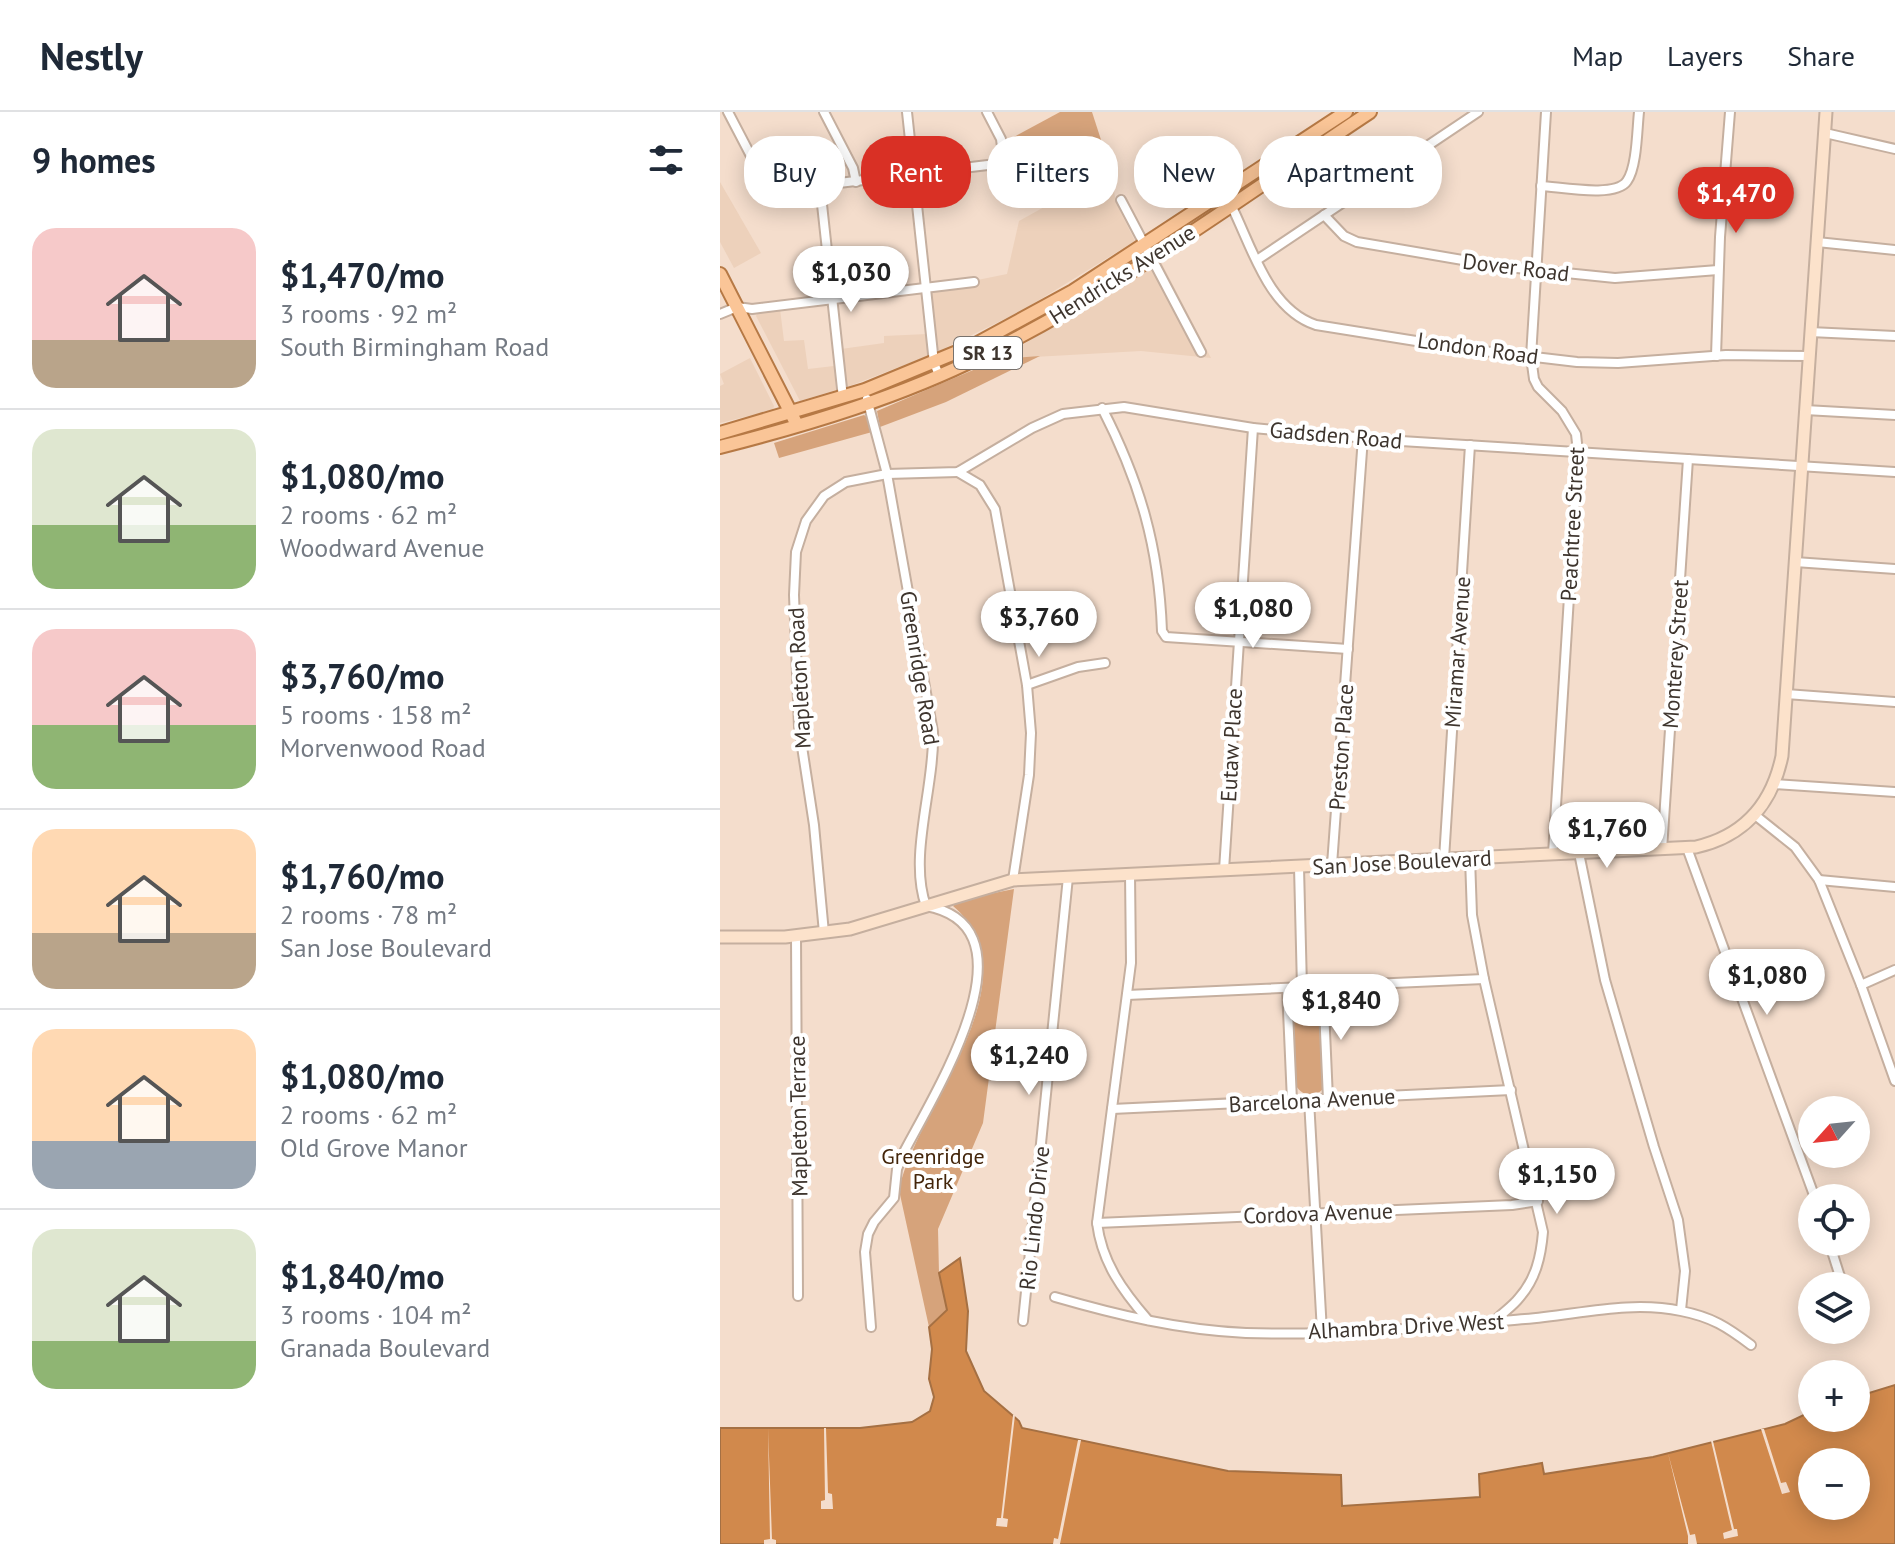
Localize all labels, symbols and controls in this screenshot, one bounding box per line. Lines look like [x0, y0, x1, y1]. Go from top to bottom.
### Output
text: Nestly [40, 31, 143, 80]
text: Map [1572, 37, 1623, 74]
text: Layers [1667, 37, 1743, 74]
text: Share [1787, 37, 1855, 74]
chip: Buy [744, 136, 845, 208]
chip: Rent [861, 136, 971, 208]
chip: Filters [987, 136, 1118, 208]
chip: New [1134, 136, 1243, 208]
chip: Apartment [1259, 136, 1442, 208]
text: 9 homes [32, 138, 156, 182]
icon: filters [644, 138, 688, 182]
pin: $1,470 [1671, 167, 1801, 235]
text: $1,470 [1696, 176, 1776, 209]
street label: Hendricks Avenue [1044, 218, 1200, 330]
pin: $1,030 [786, 246, 916, 314]
street label: Dover Road [1461, 247, 1571, 287]
text: $1,470/mo [280, 253, 444, 297]
text: $1,030 [811, 255, 891, 288]
icon: home [96, 260, 192, 356]
text: 3 rooms · 92 m² [280, 297, 457, 330]
street label: London Road [1416, 326, 1540, 370]
text: South Birmingham Road [280, 330, 549, 363]
road number: SR 13 [954, 337, 1022, 369]
street label: Gadsden Road [1269, 415, 1403, 455]
street label: Peachtree Street [1554, 446, 1590, 602]
text: $1,080/mo [280, 454, 444, 498]
icon: home [96, 461, 192, 557]
text: 2 rooms · 62 m² [280, 498, 457, 531]
text: Woodward Avenue [280, 531, 484, 564]
street label: Miramar Avenue [1438, 575, 1476, 729]
street label: Monterey Street [1656, 578, 1694, 729]
pin: $1,080 [1188, 582, 1318, 650]
street label: Greenridge Road [894, 589, 946, 747]
pin: $3,760 [974, 591, 1104, 659]
text: $1,080 [1213, 591, 1293, 624]
text: $3,760 [999, 600, 1079, 633]
street label: Mapleton Road [781, 607, 817, 749]
text: $3,760/mo [280, 654, 444, 698]
icon: home [96, 661, 192, 757]
street label: Preston Place [1323, 683, 1359, 811]
street label: Eutaw Place [1214, 687, 1248, 803]
text: 5 rooms · 158 m² [280, 698, 472, 731]
text: Morvenwood Road [280, 731, 486, 764]
pin: $1,760 [1542, 802, 1672, 870]
text: $1,760 [1567, 811, 1647, 844]
street label: San Jose Boulevard [1312, 843, 1492, 881]
text: $1,760/mo [280, 854, 444, 898]
icon: home [96, 861, 192, 957]
text: 2 rooms · 78 m² [280, 898, 457, 931]
text: San Jose Boulevard [280, 931, 492, 964]
pin: $1,080 [1702, 949, 1832, 1017]
text: $1,080 [1727, 958, 1807, 991]
pin: $1,840 [1276, 974, 1406, 1042]
text: $1,840 [1301, 983, 1381, 1016]
pin: $1,240 [964, 1029, 1094, 1097]
street label: Mapleton Terrace [783, 1035, 813, 1197]
text: $1,240 [989, 1038, 1069, 1071]
text: $1,080/mo [280, 1054, 444, 1098]
icon: home [96, 1061, 192, 1157]
street label: Barcelona Avenue [1228, 1082, 1396, 1118]
north arrow [1798, 1096, 1870, 1168]
map controls [1798, 1096, 1870, 1520]
text: 2 rooms · 62 m² [280, 1098, 457, 1131]
text: Old Grove Manor [280, 1131, 468, 1164]
park label: Greenridge Park [881, 1142, 985, 1195]
street label: Rio Lindo Drive [1013, 1145, 1055, 1291]
pin: $1,150 [1492, 1148, 1622, 1216]
text: $1,150 [1517, 1157, 1597, 1190]
button: locate [1798, 1184, 1870, 1256]
street label: Cordova Avenue [1243, 1196, 1393, 1230]
text: $1,840/mo [280, 1254, 444, 1298]
icon: home [96, 1261, 192, 1357]
button: layers [1798, 1272, 1870, 1344]
text: 3 rooms · 104 m² [280, 1298, 472, 1331]
street label: Alhambra Drive West [1307, 1307, 1505, 1345]
text: Granada Boulevard [280, 1331, 490, 1364]
button: + [1798, 1360, 1870, 1432]
button: − [1798, 1448, 1870, 1520]

